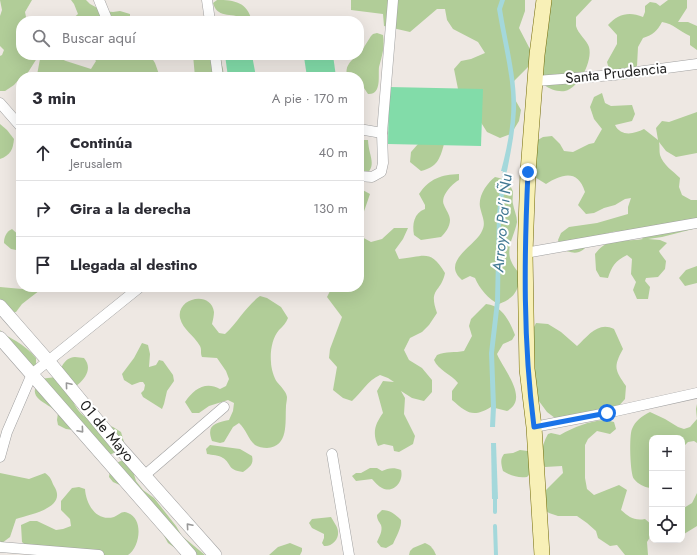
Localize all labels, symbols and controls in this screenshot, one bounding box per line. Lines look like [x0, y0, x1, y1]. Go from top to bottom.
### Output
search box [16, 16, 364, 60]
icon: search [30, 27, 52, 49]
text: Buscar aquí [62, 27, 136, 49]
street label: Santa Prudencia [564, 57, 668, 89]
text: 3 min [32, 86, 76, 110]
text: A pie · 170 m [272, 89, 348, 108]
text: Continúa [70, 132, 132, 154]
icon: ahead [32, 142, 54, 164]
text: 40 m [319, 143, 348, 162]
text: Jerusalem [70, 154, 122, 173]
route end [519, 163, 537, 181]
water label: Arroyo Pa'i Ñu [486, 173, 518, 274]
icon: right [32, 198, 54, 220]
text: Gira a la derecha [70, 198, 191, 220]
text: 130 m [313, 199, 348, 218]
icon: arrive [32, 254, 54, 276]
text: Llegada al destino [70, 254, 197, 276]
one-way arrow [65, 382, 72, 389]
street label: 01 de Mayo [75, 395, 139, 467]
route start [598, 404, 616, 422]
one-way arrow [76, 425, 84, 433]
map controls [649, 435, 685, 543]
button: + [649, 435, 685, 471]
button: − [649, 471, 685, 507]
button: locate [649, 507, 685, 543]
one-way arrow [187, 523, 194, 530]

